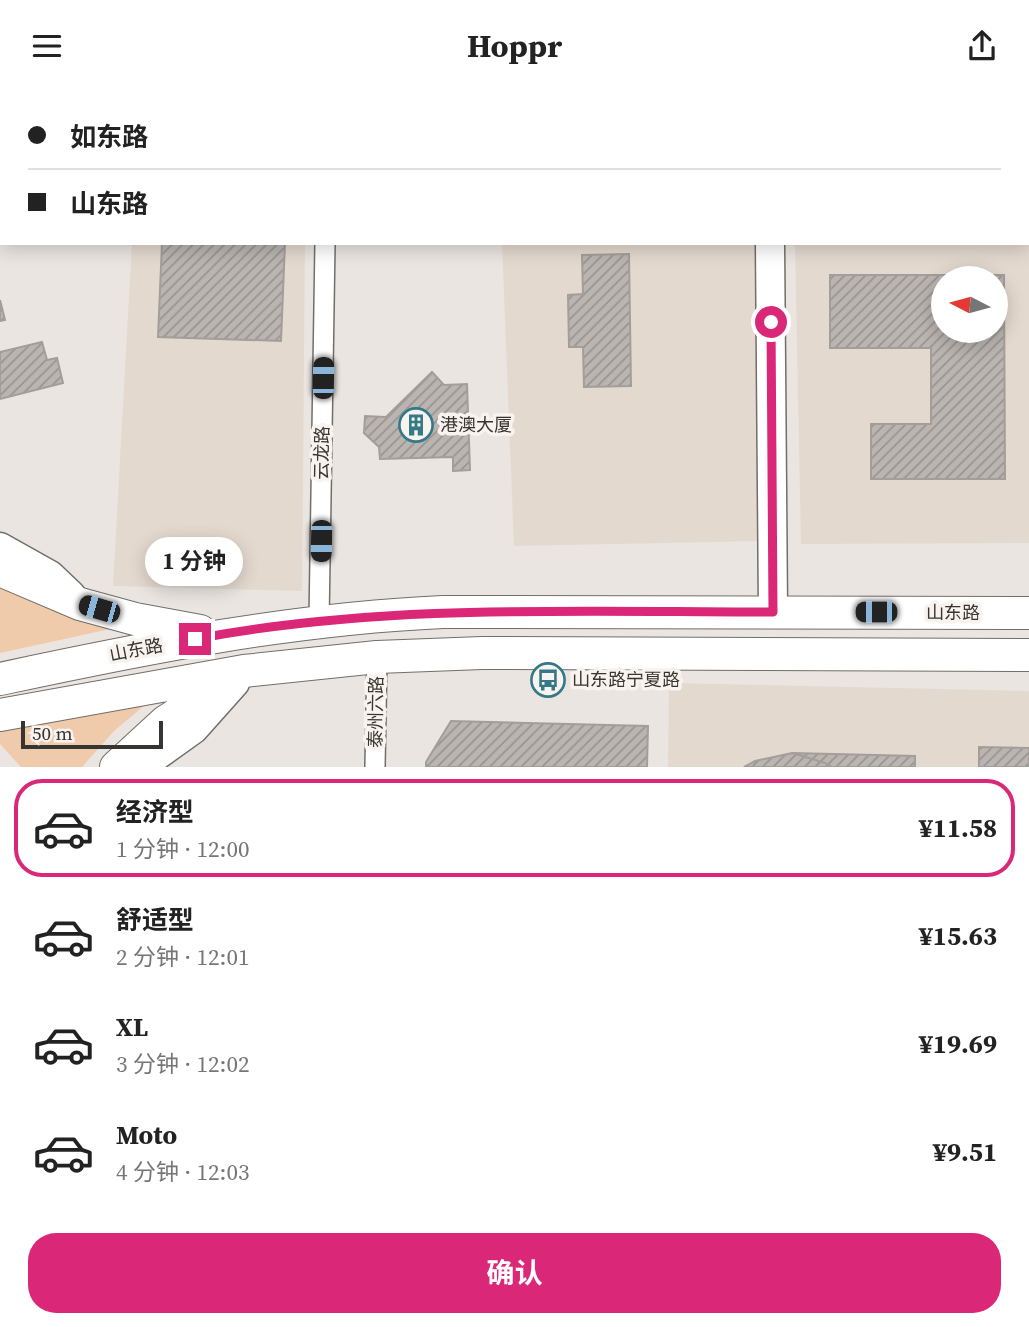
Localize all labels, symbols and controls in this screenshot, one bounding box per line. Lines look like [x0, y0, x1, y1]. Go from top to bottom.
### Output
text: Hoppr [467, 24, 562, 68]
icon: menu [28, 27, 66, 65]
icon: share [963, 27, 1001, 65]
text: 如东路 [70, 119, 148, 155]
text: 山东路 [70, 186, 148, 222]
north arrow [931, 266, 1008, 343]
map controls [931, 266, 1008, 343]
route start [755, 306, 787, 338]
car [313, 357, 334, 399]
building icon: 港澳大厦 [397, 406, 435, 444]
place label: 港澳大厦 [440, 412, 512, 437]
street label: 云龙路 [309, 426, 334, 480]
car [311, 520, 332, 562]
callout: 1 分钟 [146, 538, 244, 587]
text: 1 分钟 [162, 545, 226, 577]
car [76, 593, 123, 625]
street label: 山东路 [926, 600, 980, 625]
car [856, 602, 898, 623]
route end [179, 623, 211, 655]
street label: 山东路 [107, 632, 165, 667]
bus stop icon: 山东路宁夏路 [529, 661, 567, 699]
place label: 山东路宁夏路 [572, 667, 680, 692]
street label: 泰州六路 [362, 676, 389, 748]
scale bar [21, 718, 163, 750]
text: 50 m [32, 720, 73, 746]
text: 经济型 [116, 794, 194, 830]
icon: car [32, 797, 95, 860]
text: ¥11.58 [919, 810, 997, 846]
text: 1 分钟 · 12:00 [116, 833, 249, 865]
text: 舒适型 [116, 902, 194, 938]
icon: car [32, 905, 95, 968]
text: ¥15.63 [919, 918, 997, 954]
text: 2 分钟 · 12:01 [116, 941, 249, 973]
text: XL [116, 1009, 148, 1045]
icon: car [32, 1013, 95, 1076]
text: ¥19.69 [919, 1026, 997, 1062]
text: 3 分钟 · 12:02 [116, 1048, 249, 1080]
text: Moto [116, 1117, 177, 1153]
icon: car [32, 1121, 95, 1184]
text: ¥9.51 [933, 1134, 997, 1170]
text: 4 分钟 · 12:03 [116, 1156, 249, 1188]
button: 确认 [28, 1233, 1001, 1313]

